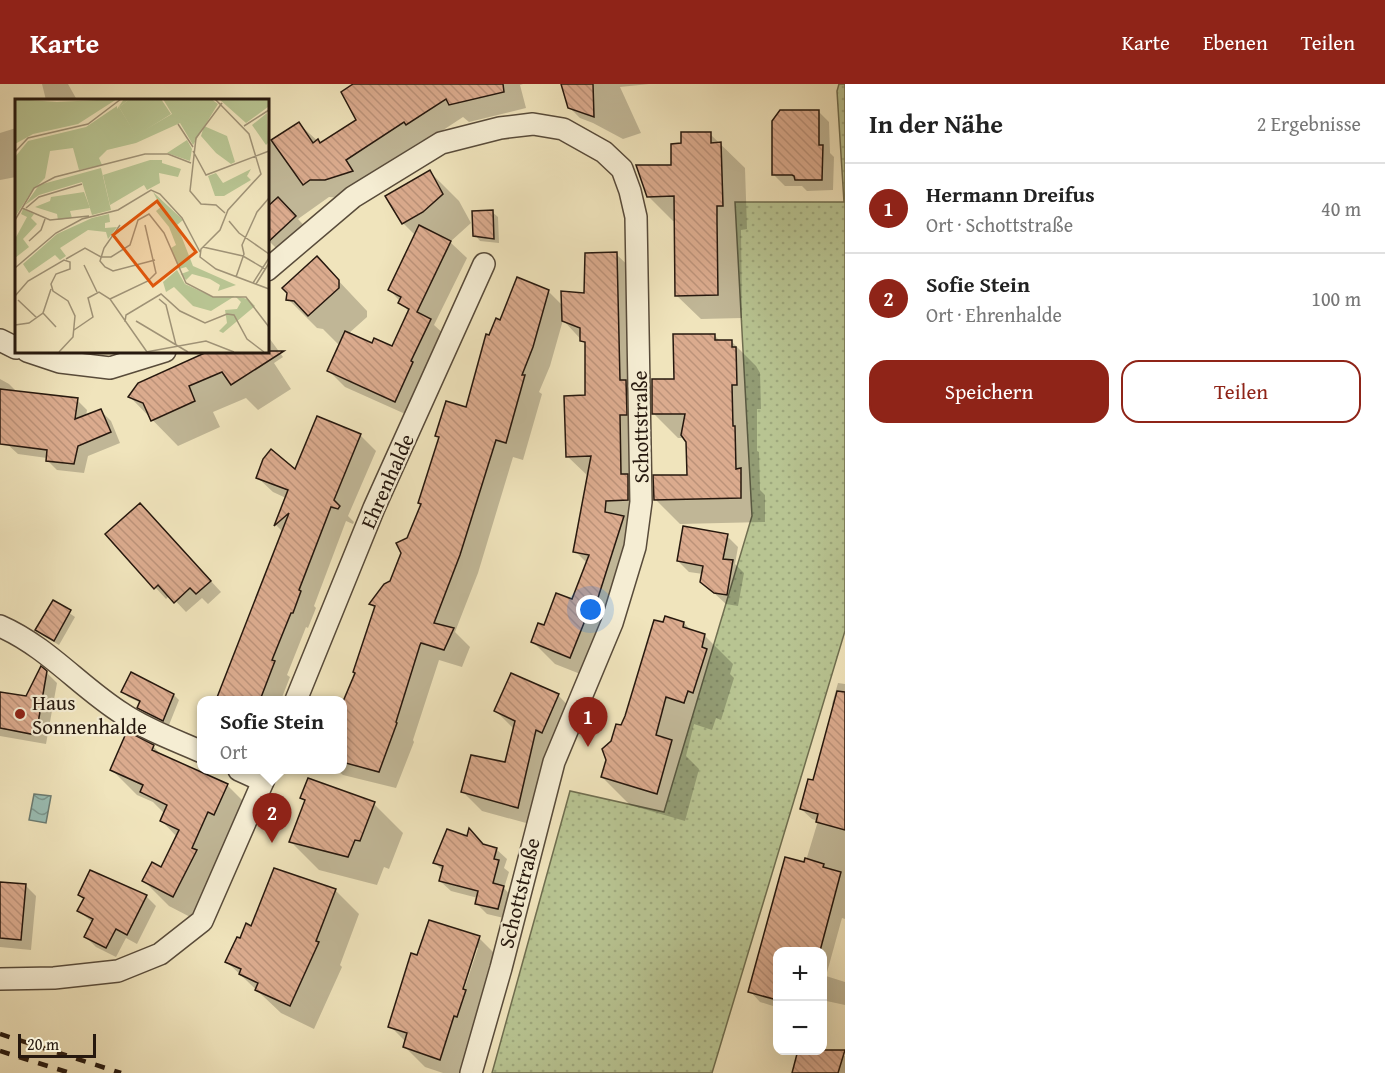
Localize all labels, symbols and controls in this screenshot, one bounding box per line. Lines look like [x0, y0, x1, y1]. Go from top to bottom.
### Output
text: Karte [30, 22, 99, 63]
text: Karte [1122, 27, 1170, 58]
text: Ebenen [1203, 27, 1268, 58]
text: Teilen [1301, 27, 1355, 58]
inset map [15, 99, 268, 352]
text: In der Nähe [869, 104, 1003, 143]
text: 2 Ergebnisse [1257, 109, 1361, 138]
text: Hermann Dreifus [926, 178, 1095, 210]
text: 1 [883, 194, 894, 223]
text: 40 m [1321, 194, 1361, 223]
text: Ort · Schottstraße [926, 210, 1073, 239]
text: Sofie Stein [926, 268, 1030, 300]
text: 2 [883, 284, 894, 313]
text: 100 m [1311, 284, 1361, 313]
text: Ort · Ehrenhalde [926, 300, 1062, 329]
button: Speichern [869, 360, 1109, 423]
button: Teilen [1121, 360, 1361, 423]
street label: Schottstraße [624, 370, 656, 484]
street label: Ehrenhalde [352, 428, 422, 533]
your location [576, 595, 605, 624]
place label: Haus Sonnenhalde [32, 687, 147, 742]
popup [197, 696, 347, 774]
pin: 1 [568, 698, 608, 747]
text: Sofie Stein [220, 705, 324, 737]
marker: Haus Sonnenhalde [13, 707, 27, 721]
text: Ort [220, 737, 247, 766]
pin: 2 [252, 794, 292, 843]
street label: Schottstraße [490, 834, 548, 952]
map controls [773, 947, 827, 1055]
button: + [773, 947, 827, 1001]
button: − [773, 1001, 827, 1055]
scale bar [18, 1031, 96, 1058]
text: 20 m [27, 1032, 59, 1056]

